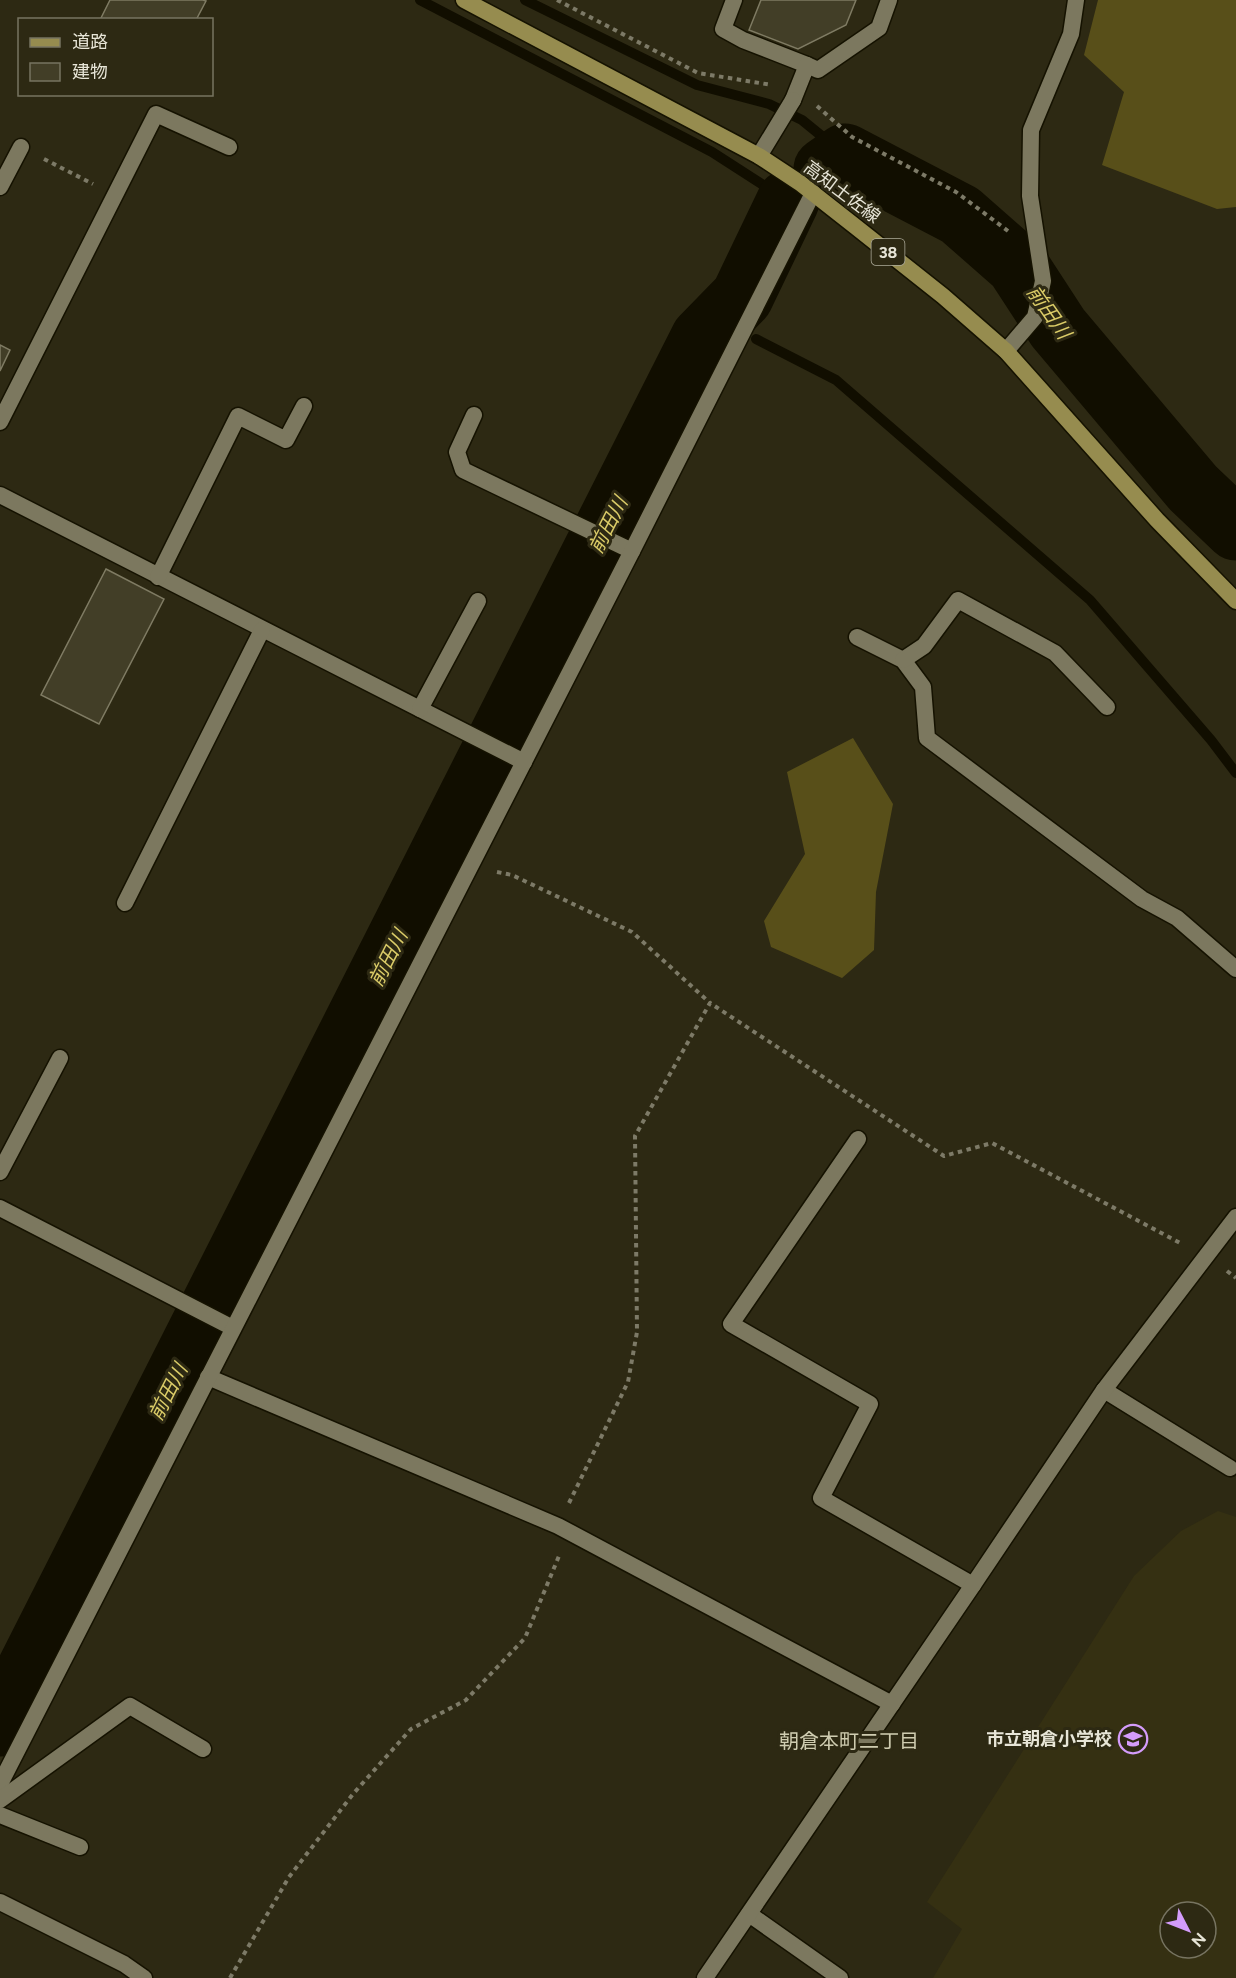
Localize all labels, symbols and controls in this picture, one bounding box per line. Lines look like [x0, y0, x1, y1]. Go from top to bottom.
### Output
legend [18, 18, 213, 96]
text: 道路 [72, 31, 108, 53]
text: 建物 [72, 61, 108, 83]
street label: 高知土佐線 [799, 156, 885, 228]
road number: 38 [872, 239, 904, 265]
water label: 前田川 [1022, 281, 1077, 345]
water label: 前田川 [584, 491, 633, 557]
water label: 前田川 [364, 924, 413, 990]
water label: 前田川 [144, 1358, 193, 1424]
school or university icon: 市立朝倉小学校 [1117, 1723, 1149, 1755]
place label: 市立朝倉小学校 [986, 1728, 1112, 1750]
district label: 朝倉本町二丁目 [779, 1729, 919, 1753]
north arrow [1158, 1900, 1218, 1960]
text: N [1188, 1929, 1210, 1951]

